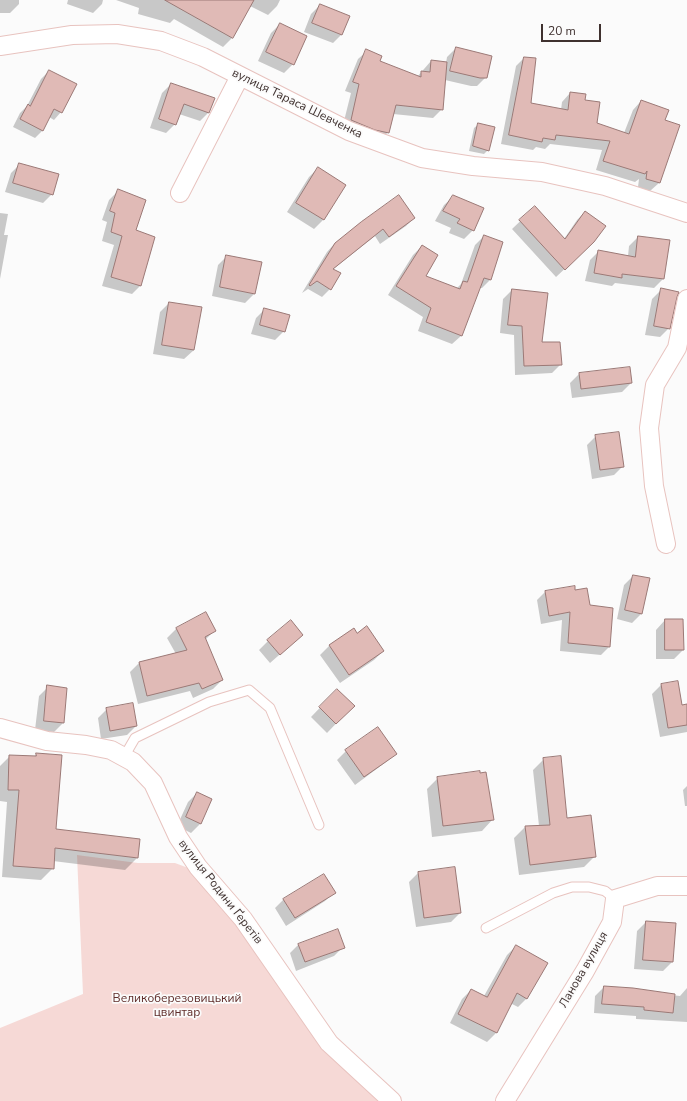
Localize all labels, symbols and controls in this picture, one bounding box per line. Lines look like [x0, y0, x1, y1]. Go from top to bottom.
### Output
scale bar [543, 16, 603, 42]
text: 20 m [548, 23, 576, 39]
street label: вулиця Тараса Шевченка [229, 66, 365, 142]
street label: вулиця Родини Ґеретів [175, 837, 265, 947]
street label: Ланова вулиця [556, 929, 612, 1011]
park label: Великоберезовицький цвинтар [113, 992, 241, 1020]

